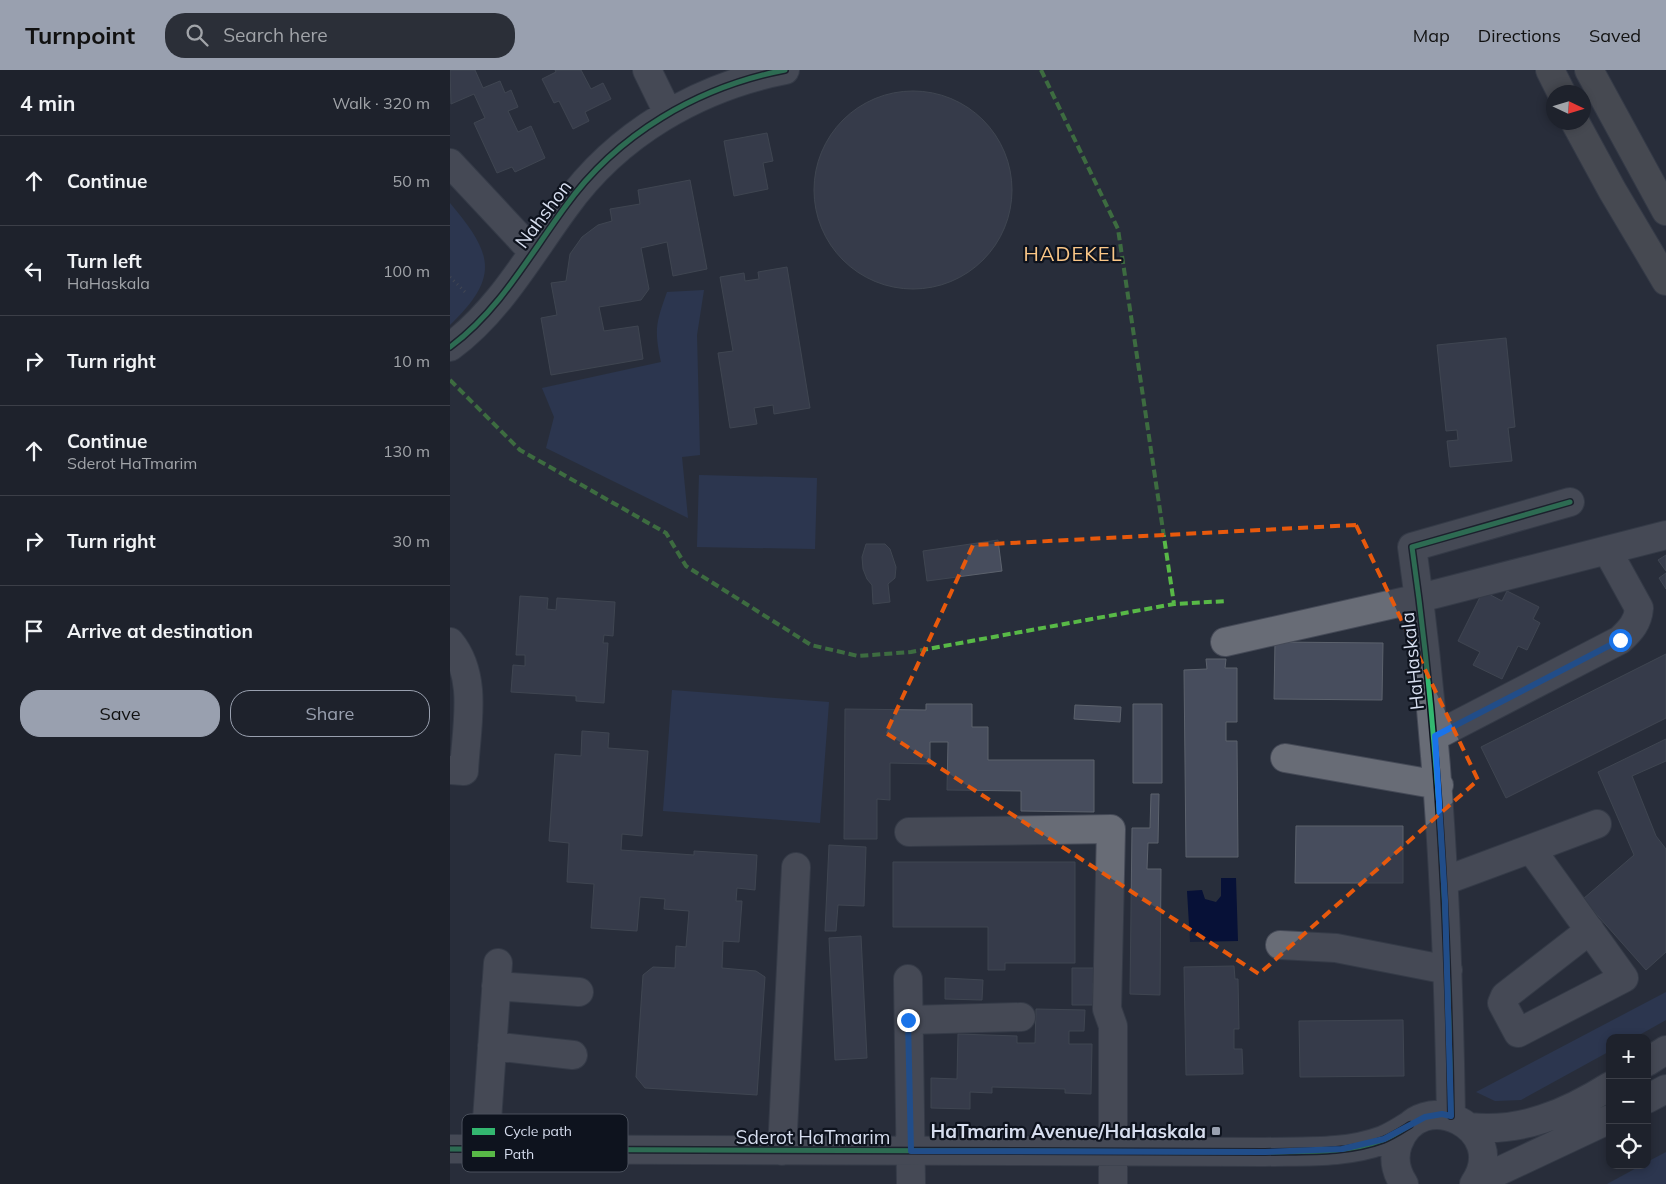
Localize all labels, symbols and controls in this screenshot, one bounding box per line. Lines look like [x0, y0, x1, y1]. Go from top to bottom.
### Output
search box [165, 13, 515, 58]
text: Turnpoint [25, 20, 135, 50]
icon: search [183, 21, 211, 49]
text: Search here [223, 23, 328, 47]
text: Map [1413, 24, 1450, 47]
text: Directions [1478, 24, 1561, 47]
text: Saved [1589, 24, 1641, 47]
north arrow [1546, 85, 1591, 130]
text: 4 min [20, 90, 75, 116]
text: Walk · 320 m [332, 93, 430, 113]
icon: ahead [20, 167, 48, 195]
text: Continue [67, 169, 147, 193]
text: 50 m [393, 171, 430, 191]
street label: Nahshon [510, 175, 576, 253]
district label: HADEKEL [1023, 241, 1123, 266]
text: Turn left [67, 249, 142, 273]
icon: left [20, 257, 48, 285]
text: 100 m [383, 261, 430, 281]
text: HaHaskala [67, 273, 150, 293]
icon: right [20, 347, 48, 375]
text: Turn right [67, 349, 156, 373]
text: 10 m [393, 351, 430, 371]
text: Continue [67, 429, 147, 453]
icon: ahead [20, 437, 48, 465]
text: 130 m [383, 441, 430, 461]
text: Sderot HaTmarim [67, 453, 197, 473]
icon: right [20, 527, 48, 555]
text: Turn right [67, 529, 156, 553]
text: 30 m [393, 531, 430, 551]
street label: HaHaskala [1395, 611, 1429, 711]
icon: arrive [20, 617, 48, 645]
text: Arrive at destination [67, 619, 253, 643]
route start [1609, 629, 1632, 652]
button: Save [20, 690, 220, 737]
button: Share [230, 690, 430, 737]
route end [897, 1009, 920, 1032]
map controls [1606, 1034, 1651, 1169]
button: + [1606, 1034, 1651, 1079]
button: − [1606, 1079, 1651, 1124]
legend [462, 1114, 628, 1172]
place label: HaTmarim Avenue/HaHaskala [931, 1119, 1206, 1143]
text: Cycle path [504, 1122, 572, 1140]
button: locate [1606, 1124, 1651, 1169]
street label: Sderot HaTmarim [736, 1125, 890, 1149]
marker: HaTmarim Avenue/HaHaskala [1210, 1125, 1222, 1137]
text: Path [504, 1145, 534, 1163]

